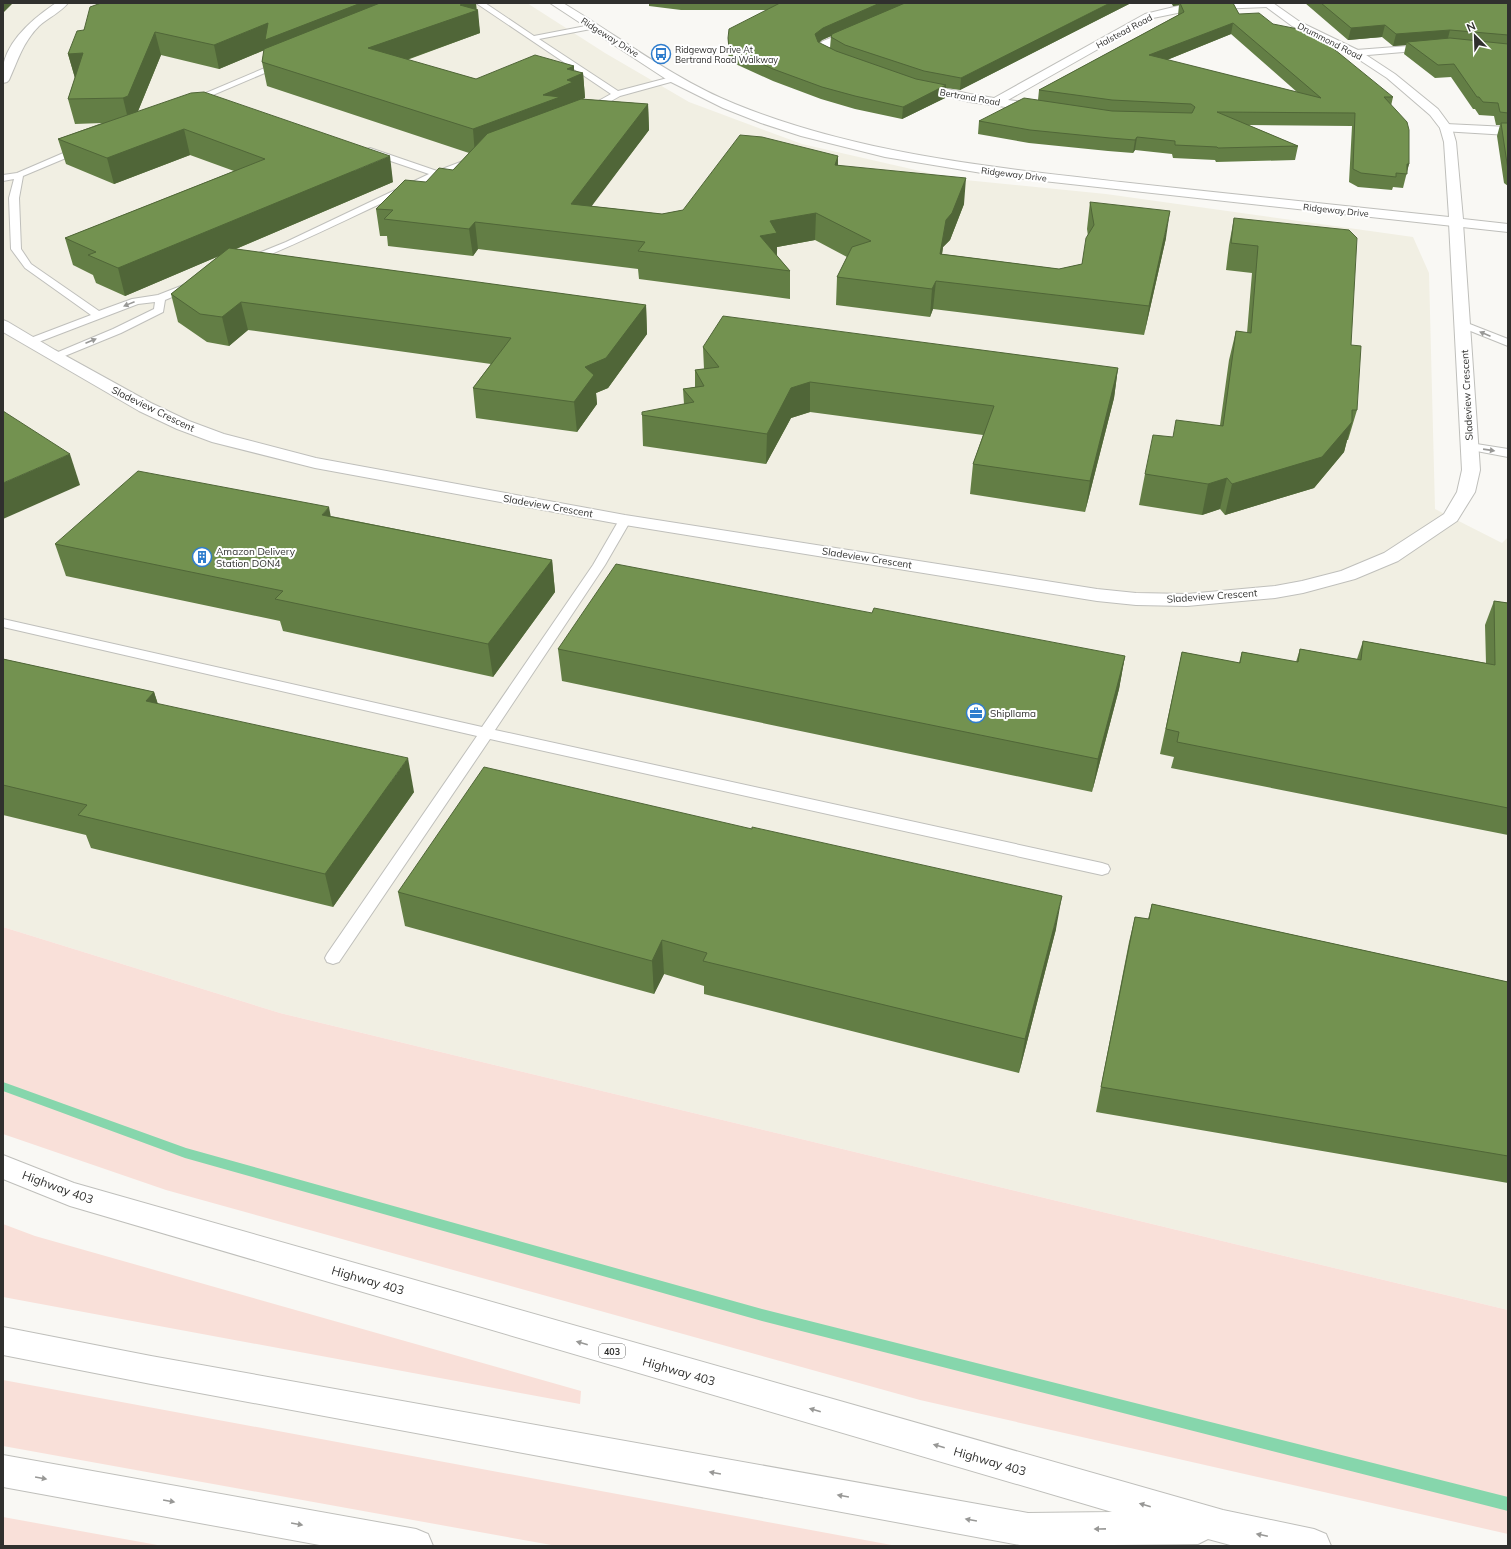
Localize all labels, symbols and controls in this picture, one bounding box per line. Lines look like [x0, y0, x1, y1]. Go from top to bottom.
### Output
street label: Halstead Road [1094, 12, 1154, 50]
street label: Ridgeway Drive [579, 15, 641, 60]
north arrow [1455, 16, 1495, 56]
text: N [1465, 19, 1478, 35]
street label: Drummond Road [1296, 20, 1364, 62]
bus stop icon: Ridgeway Drive At Bertrand Road Walkway [650, 43, 672, 65]
place label: Ridgeway Drive At Bertrand Road Walkway [675, 44, 778, 66]
street label: Bertrand Road [939, 86, 1001, 108]
street label: Ridgeway Drive [980, 165, 1048, 184]
street label: Ridgeway Drive [1303, 201, 1369, 220]
one-way arrow [122, 301, 134, 307]
one-way arrow [1479, 331, 1491, 338]
one-way arrow [86, 338, 98, 344]
street label: Sladeview Crescent [1458, 349, 1476, 441]
street label: Sladeview Crescent [109, 383, 197, 435]
one-way arrow [1483, 447, 1495, 453]
street label: Sladeview Crescent [502, 492, 594, 520]
street label: Sladeview Crescent [821, 544, 913, 572]
place label: Amazon Delivery Station DON4 [216, 545, 296, 570]
building icon: Amazon Delivery Station DON4 [191, 546, 213, 568]
street label: Sladeview Crescent [1166, 586, 1258, 606]
office icon: Shipllama [965, 702, 987, 724]
place label: Shipllama [990, 707, 1036, 720]
street label: Highway 403 [20, 1167, 96, 1207]
street label: Highway 403 [330, 1262, 406, 1298]
one-way arrow [576, 1340, 588, 1346]
road number: 403 [599, 1344, 625, 1358]
street label: Highway 403 [641, 1353, 717, 1389]
one-way arrow [808, 1407, 820, 1413]
one-way arrow [933, 1443, 945, 1449]
street label: Highway 403 [952, 1443, 1028, 1479]
one-way arrow [709, 1470, 722, 1476]
one-way arrow [35, 1475, 47, 1481]
one-way arrow [837, 1493, 849, 1499]
one-way arrow [163, 1498, 175, 1504]
one-way arrow [1139, 1502, 1151, 1508]
one-way arrow [965, 1516, 977, 1522]
one-way arrow [291, 1522, 303, 1528]
one-way arrow [1093, 1526, 1106, 1532]
one-way arrow [1256, 1532, 1268, 1538]

